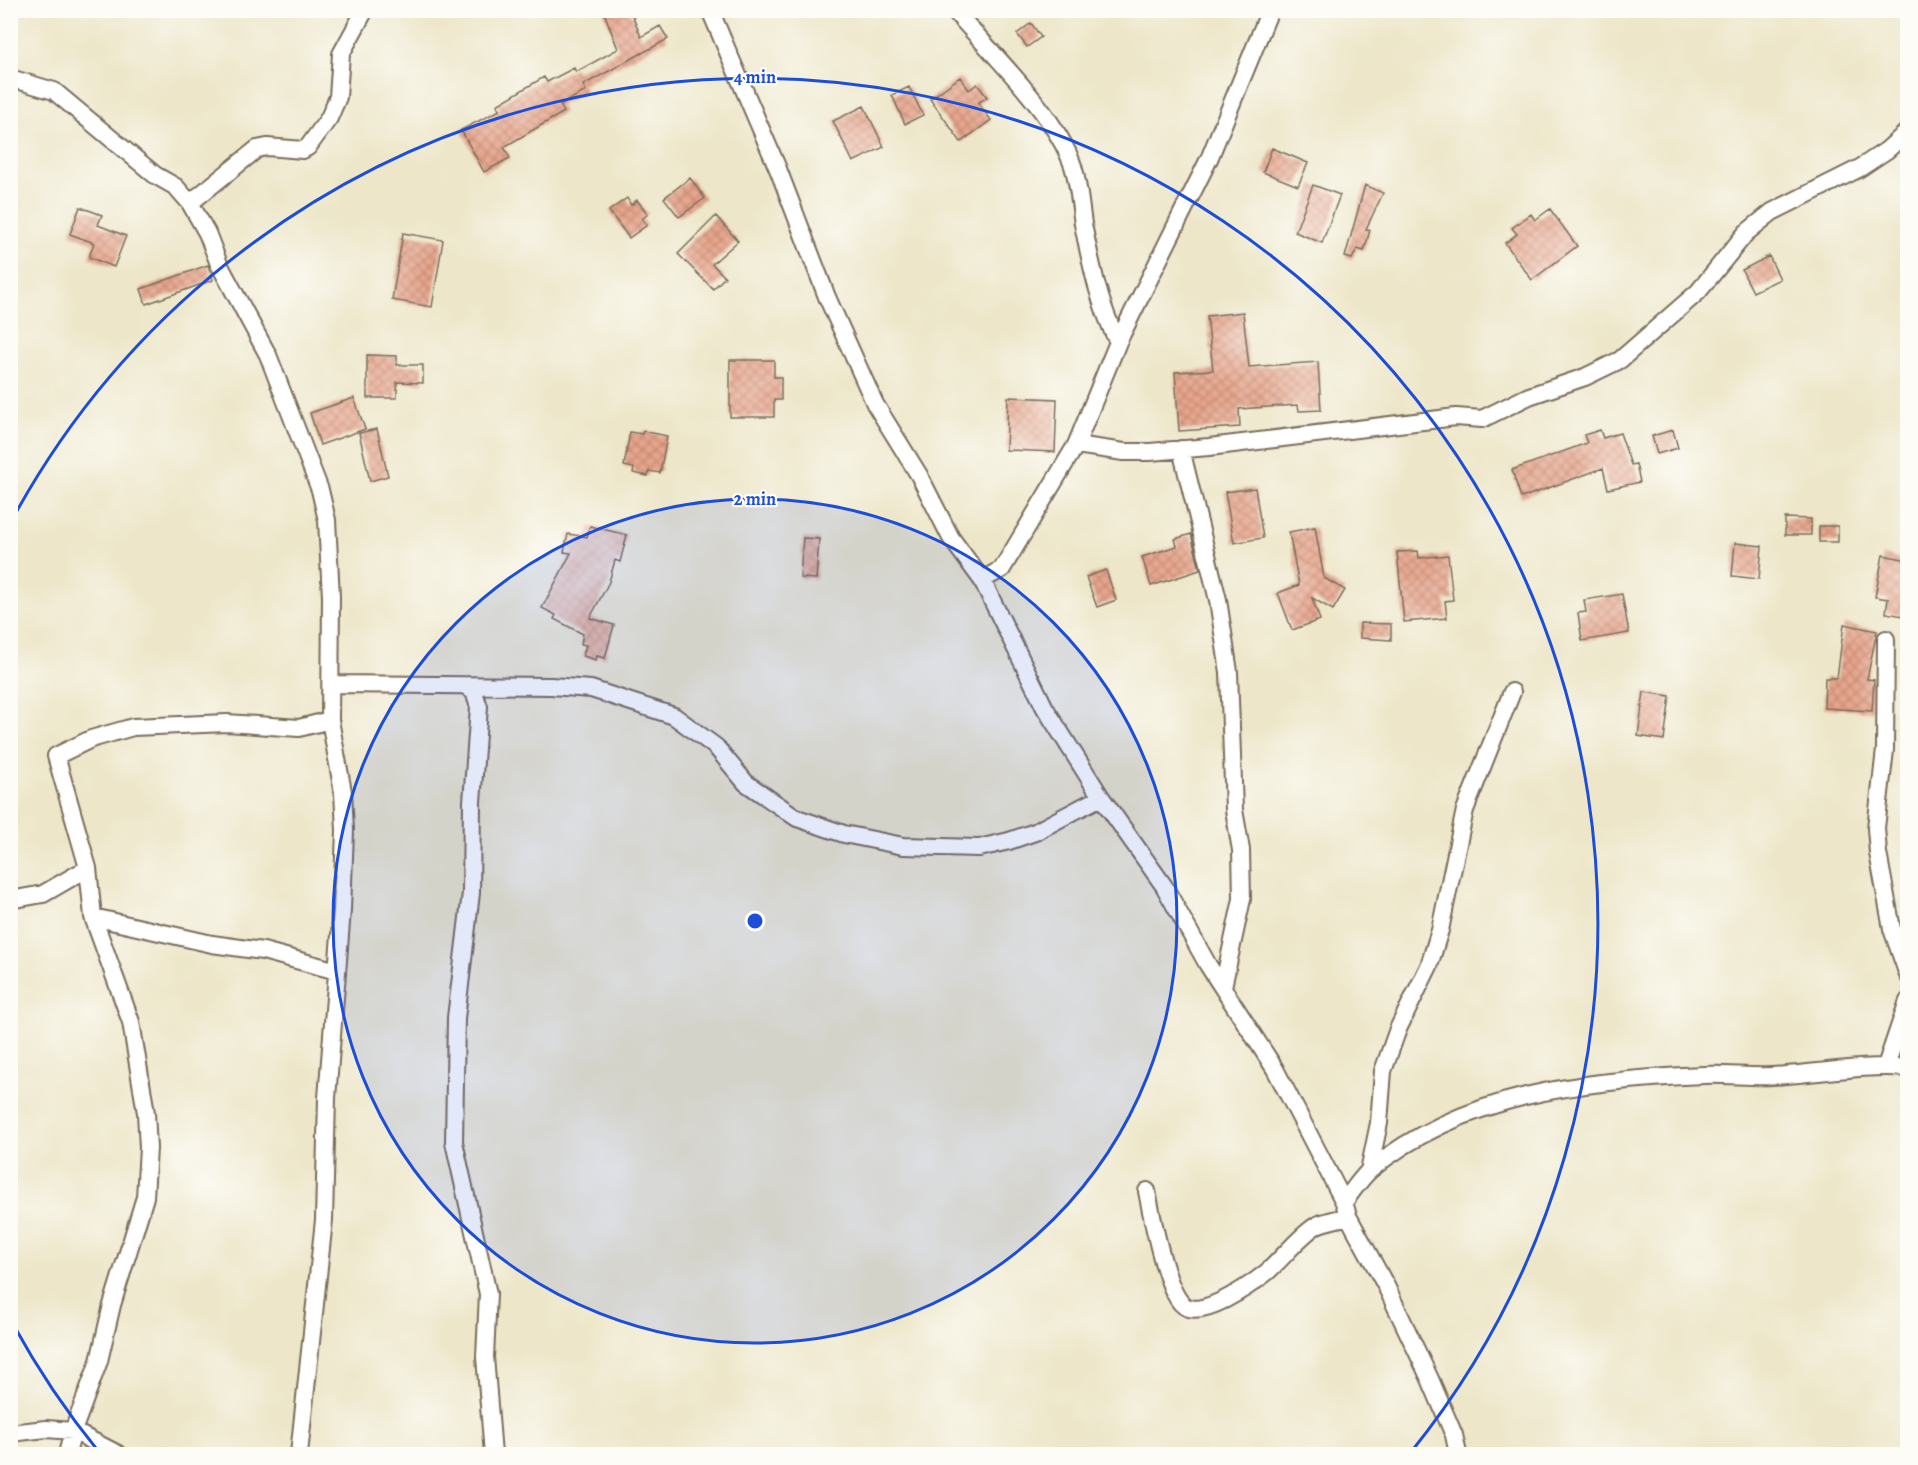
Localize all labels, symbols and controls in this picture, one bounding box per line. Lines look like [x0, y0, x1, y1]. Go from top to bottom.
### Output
text: 4 min [734, 65, 776, 89]
text: 2 min [734, 487, 776, 511]
centre of rings [745, 911, 765, 931]

